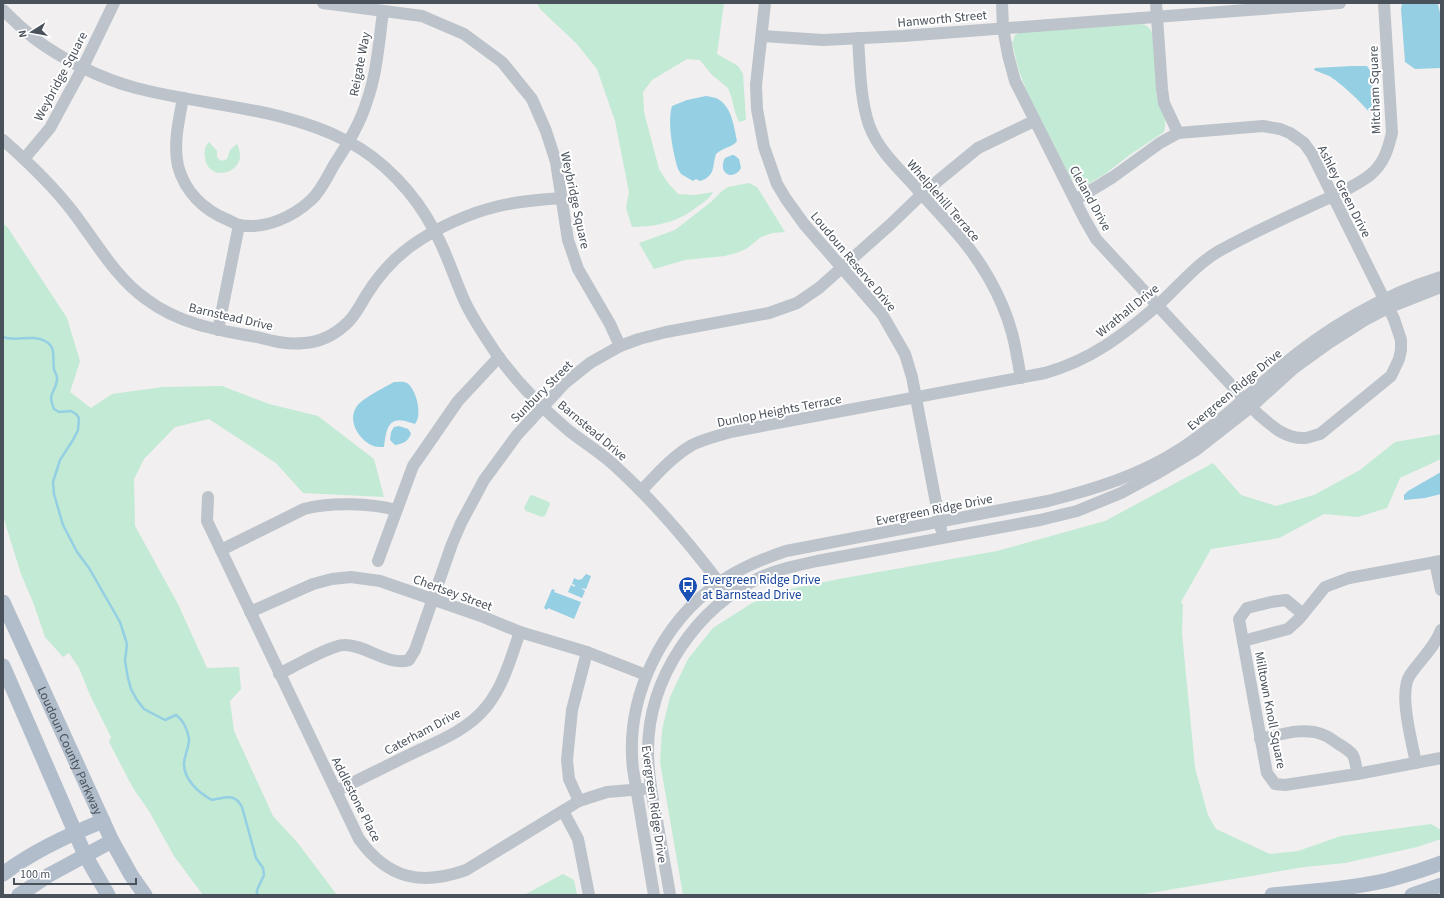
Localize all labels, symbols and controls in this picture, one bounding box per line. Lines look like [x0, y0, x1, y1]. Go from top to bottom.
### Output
street label: Hanworth Street [897, 6, 988, 32]
north arrow [12, 12, 52, 52]
text: N [15, 29, 31, 39]
street label: Weybridge Square [30, 29, 92, 124]
street label: Reigate Way [345, 30, 375, 98]
street label: Mitcham Square [1364, 45, 1386, 134]
street label: Ashley Green Drive [1313, 142, 1375, 241]
street label: Weybridge Square [556, 150, 594, 250]
street label: Whelplehill Terrace [903, 156, 984, 246]
street label: Cleland Drive [1065, 163, 1115, 234]
street label: Loudoun Reserve Drive [806, 208, 900, 315]
street label: Wrathall Drive [1092, 280, 1163, 342]
street label: Barnstead Drive [187, 299, 275, 335]
street label: Evergreen Ridge Drive [1183, 345, 1286, 435]
street label: Sunbury Street [507, 356, 577, 427]
street label: Dunlop Heights Terrace [715, 390, 843, 432]
street label: Barnstead Drive [554, 396, 631, 465]
street label: Evergreen Ridge Drive [874, 490, 994, 530]
street label: Chertsey Street [411, 570, 495, 616]
place label: Evergreen Ridge Drive at Barnstead Drive [702, 571, 821, 604]
bus stop icon: Evergreen Ridge Drive at Barnstead Drive [677, 575, 699, 603]
street label: Milltown Knoll Square [1250, 650, 1290, 770]
street label: Loudoun County Parkway [33, 684, 107, 818]
street label: Caterham Drive [381, 704, 464, 760]
street label: Evergreen Ridge Drive [637, 744, 671, 864]
street label: Addlestone Place [327, 754, 385, 845]
scale bar [14, 860, 136, 886]
text: 100 m [20, 866, 50, 883]

